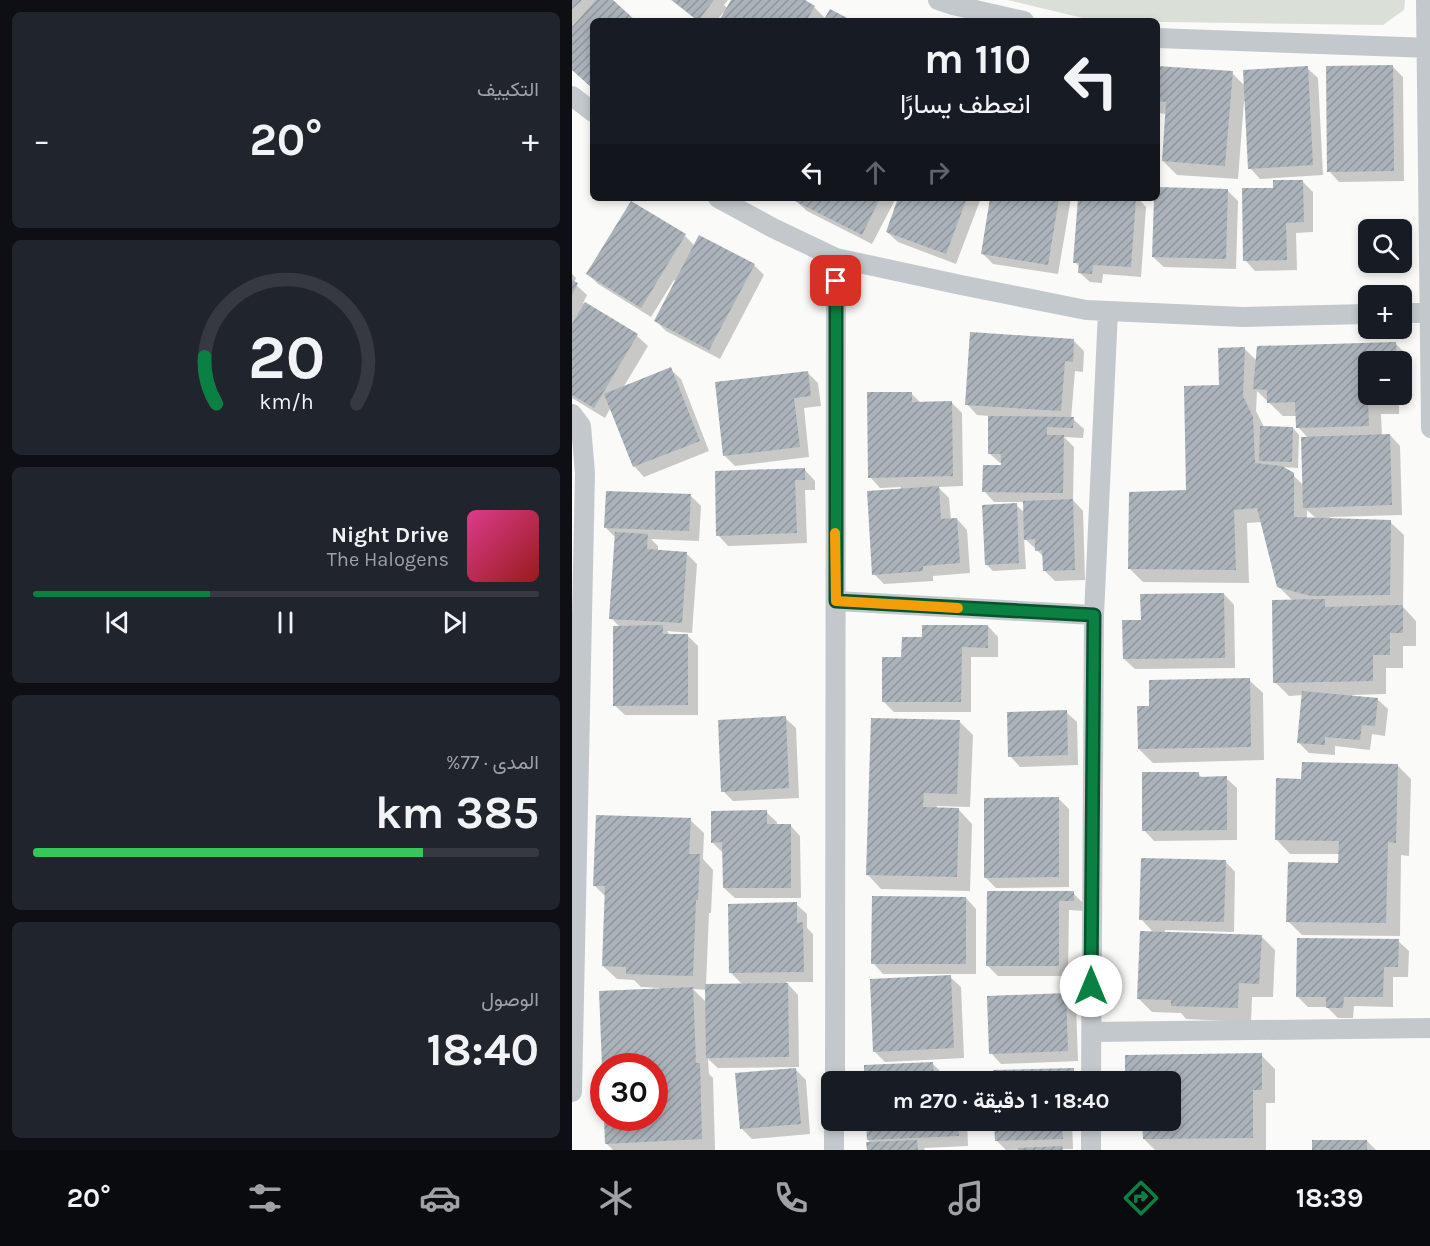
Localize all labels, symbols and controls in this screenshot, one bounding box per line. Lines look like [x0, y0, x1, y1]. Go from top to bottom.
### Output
text: 110 m [924, 34, 1031, 84]
icon: left [1052, 42, 1130, 120]
text: التكييف [477, 78, 539, 101]
text: انعطف يسارًا [900, 88, 1031, 120]
text: 20° [249, 114, 323, 166]
text: − [33, 121, 50, 159]
text: + [522, 121, 539, 159]
icon: left [796, 156, 829, 189]
icon: ahead [859, 156, 892, 189]
icon: right [922, 156, 955, 189]
map controls [1358, 219, 1412, 405]
button: search [1358, 219, 1412, 273]
pin [810, 255, 861, 306]
icon: arrive [819, 264, 852, 297]
button: + [1358, 285, 1412, 339]
text: 20 [247, 322, 325, 395]
button: − [1358, 351, 1412, 405]
text: km/h [259, 390, 313, 415]
text: Night Drive [331, 522, 449, 548]
text: The Halogens [327, 548, 449, 571]
icon: previous [101, 606, 134, 639]
icon: pause [269, 606, 302, 639]
icon: next [438, 606, 471, 639]
text: المدى · 77% [446, 751, 539, 774]
text: 385 km [375, 787, 539, 839]
position arrow [1059, 954, 1123, 1018]
text: الوصول [481, 988, 539, 1011]
text: 18:40 [426, 1024, 539, 1076]
speed limit sign: 30 [590, 1053, 668, 1131]
text: 18:40 · 1 دقيقة · 270 m [893, 1088, 1109, 1114]
icon: filters [244, 1177, 286, 1219]
icon: car [419, 1177, 461, 1219]
icon: climate [595, 1177, 637, 1219]
icon: phone [770, 1177, 812, 1219]
icon: music [945, 1177, 987, 1219]
icon: directions [1120, 1177, 1162, 1219]
text: 20° [67, 1182, 111, 1214]
text: 18:39 [1296, 1182, 1363, 1214]

